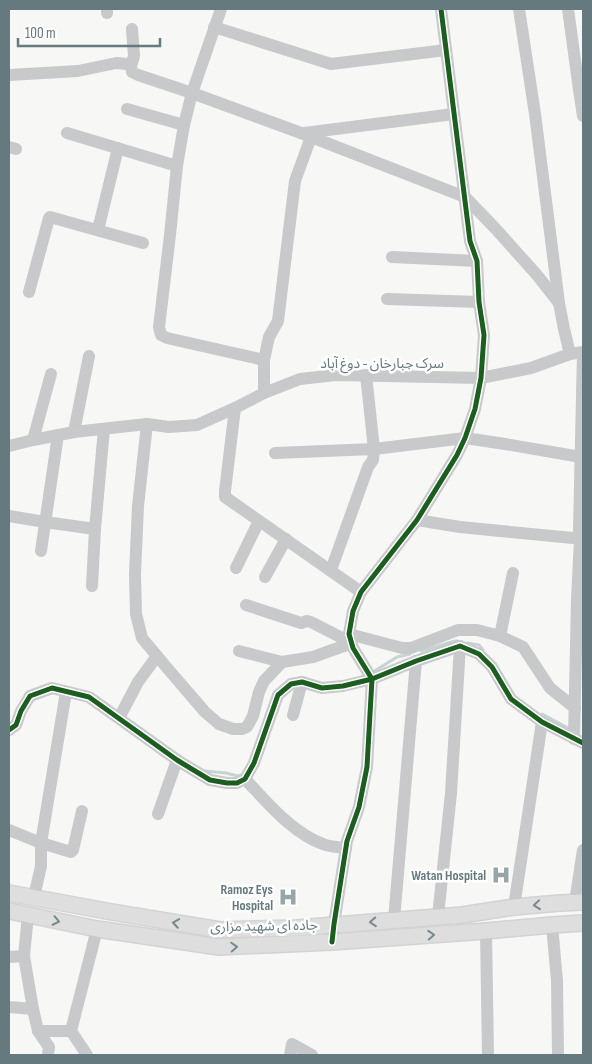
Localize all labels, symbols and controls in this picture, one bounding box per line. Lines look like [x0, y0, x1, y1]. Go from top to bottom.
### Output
scale bar [18, 15, 160, 47]
text: 100 m [25, 24, 56, 43]
street label: سرک جبارخان - دوغ آباد [320, 355, 444, 374]
hospital icon: Watan Hospital [490, 864, 512, 886]
place label: Watan Hospital [411, 867, 486, 884]
place label: Ramoz Eys Hospital [220, 881, 273, 914]
hospital icon: Ramoz Eys Hospital [277, 886, 299, 908]
one-way arrow [533, 899, 541, 910]
one-way arrow [52, 915, 61, 926]
one-way arrow [369, 916, 377, 927]
street label: جاده ای شهید مزاری [210, 917, 318, 935]
one-way arrow [172, 918, 181, 928]
one-way arrow [428, 930, 436, 941]
one-way arrow [230, 941, 238, 952]

